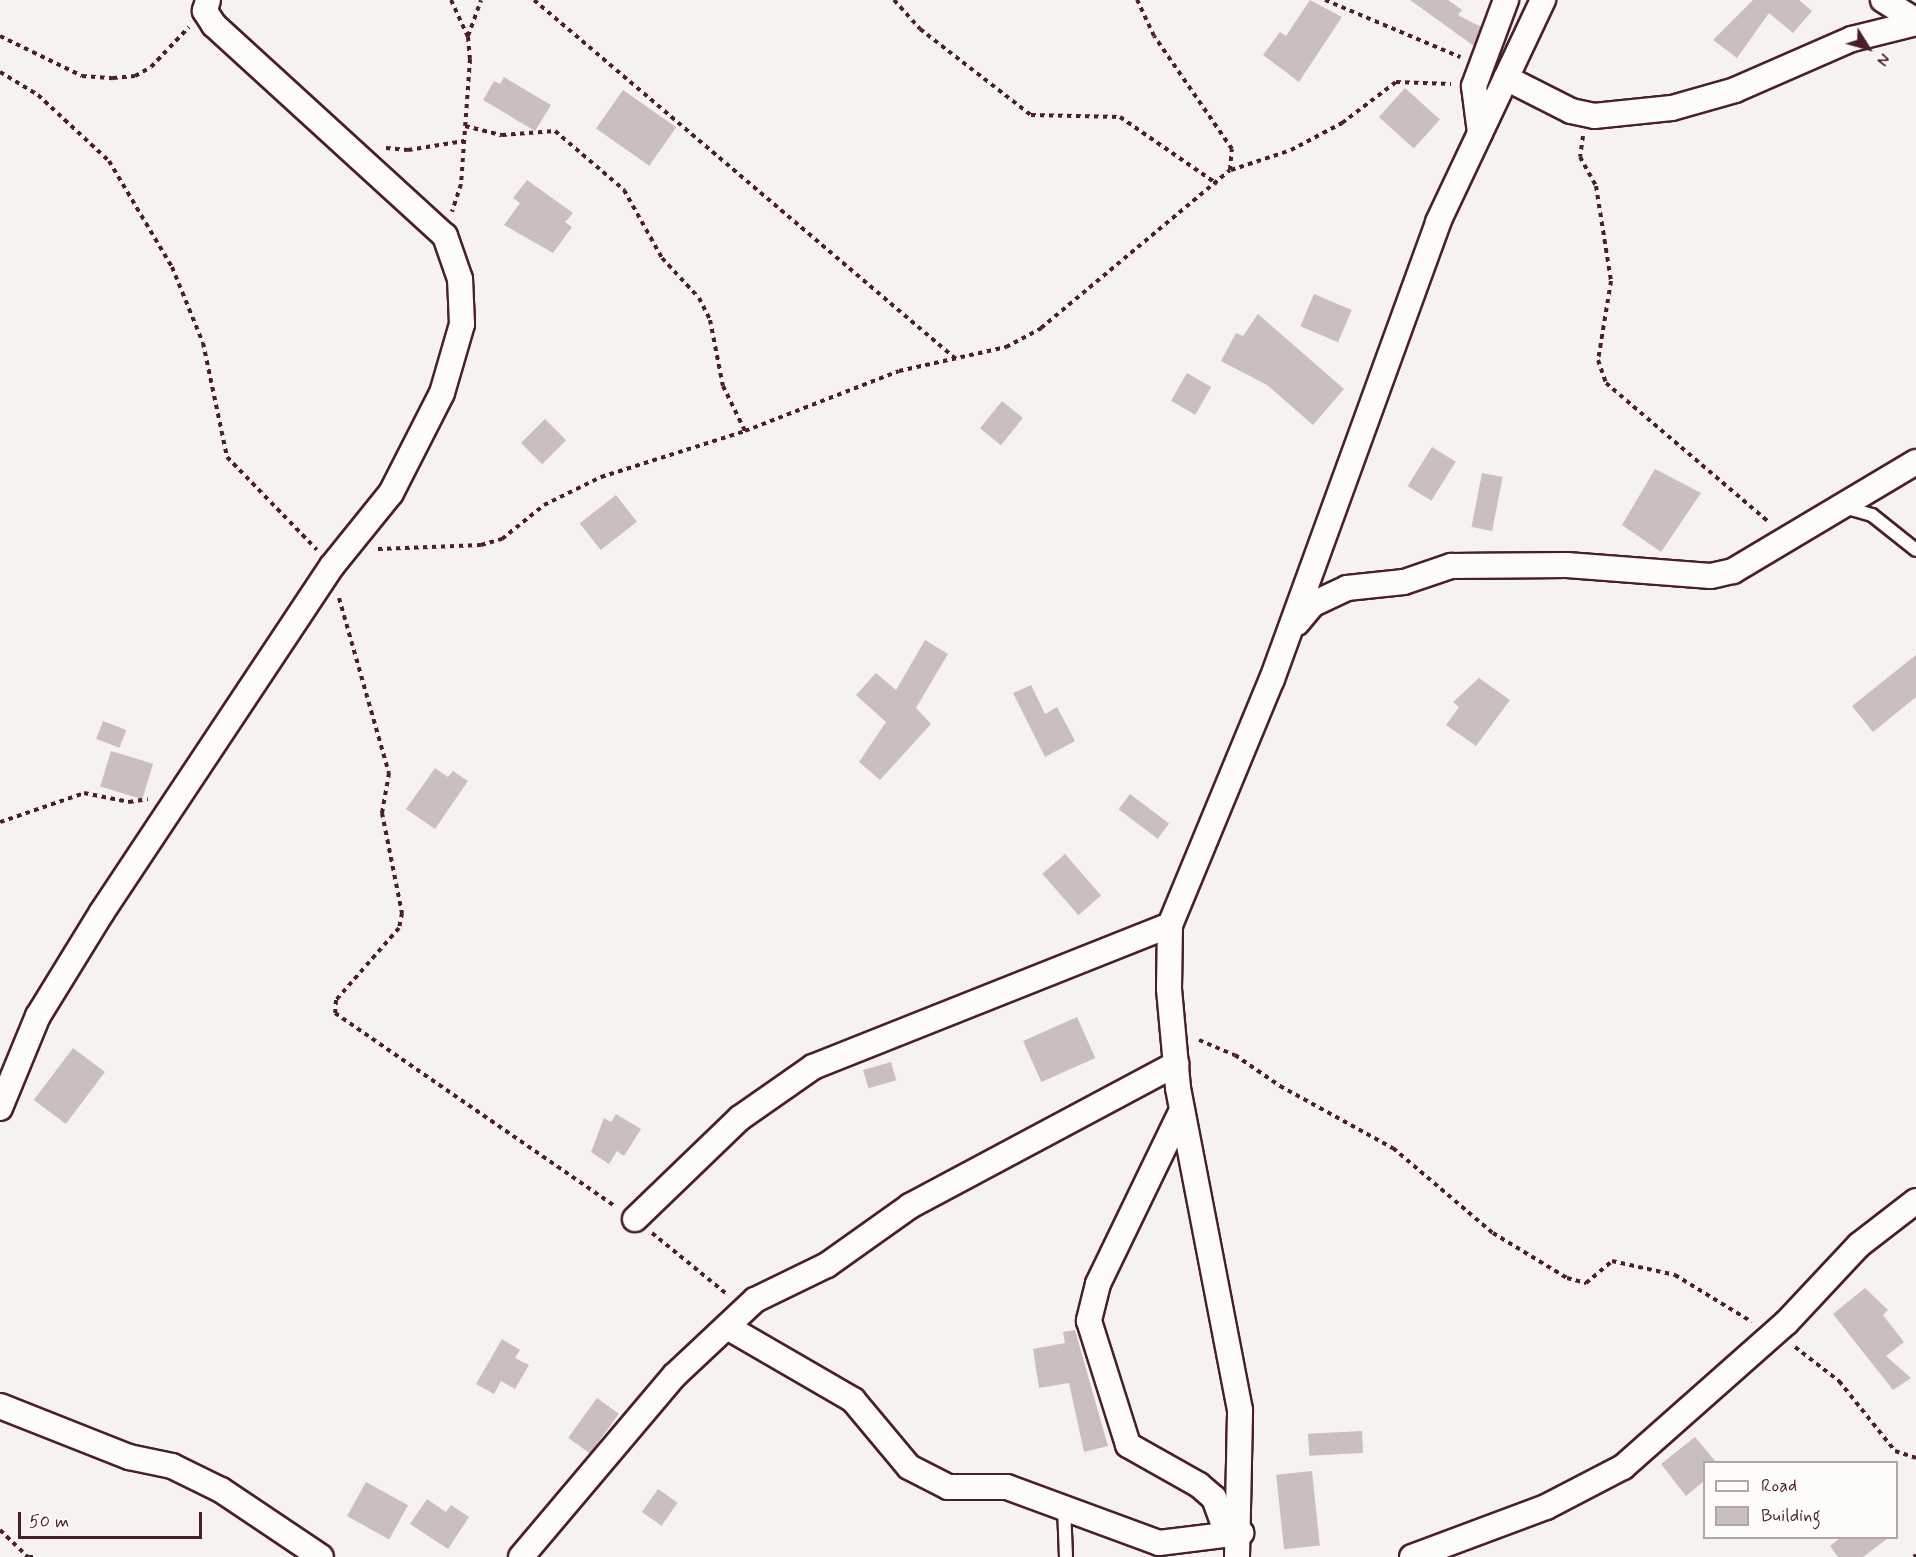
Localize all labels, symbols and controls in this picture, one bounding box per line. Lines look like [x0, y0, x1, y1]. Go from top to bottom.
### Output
north arrow [1838, 18, 1898, 78]
text: N [1871, 49, 1894, 70]
legend [1703, 1461, 1898, 1539]
text: Road [1761, 1474, 1797, 1498]
scale bar [21, 1500, 206, 1538]
text: Building [1761, 1504, 1821, 1528]
text: 50 m [29, 1510, 69, 1534]

